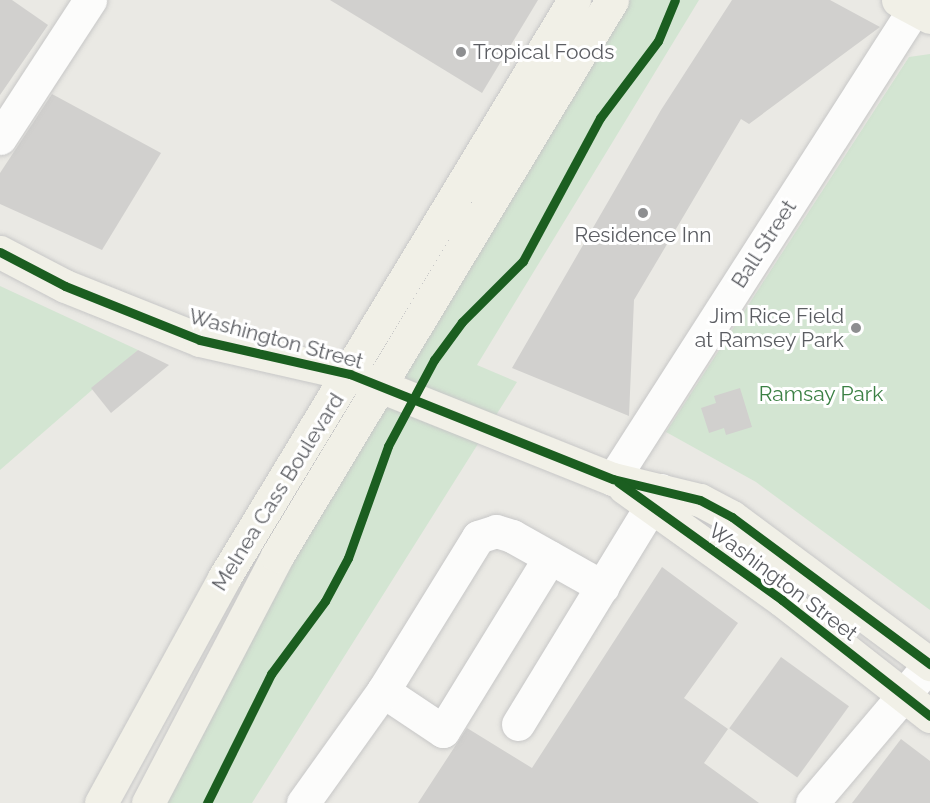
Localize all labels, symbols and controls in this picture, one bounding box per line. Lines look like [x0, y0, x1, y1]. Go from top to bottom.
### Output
place label: Tropical Foods [473, 39, 615, 65]
marker: Tropical Foods [454, 45, 468, 59]
street label: Ball Street [726, 195, 802, 293]
marker: Residence Inn [636, 206, 650, 220]
place label: Residence Inn [575, 222, 711, 248]
place label: Jim Rice Field at Ramsey Park [694, 303, 844, 353]
street label: Washington Street [186, 304, 366, 374]
marker: Jim Rice Field at Ramsey Park [849, 321, 863, 335]
park label: Ramsay Park [758, 381, 884, 407]
street label: Melnea Cass Boulevard [207, 388, 349, 596]
street label: Washington Street [704, 518, 862, 646]

